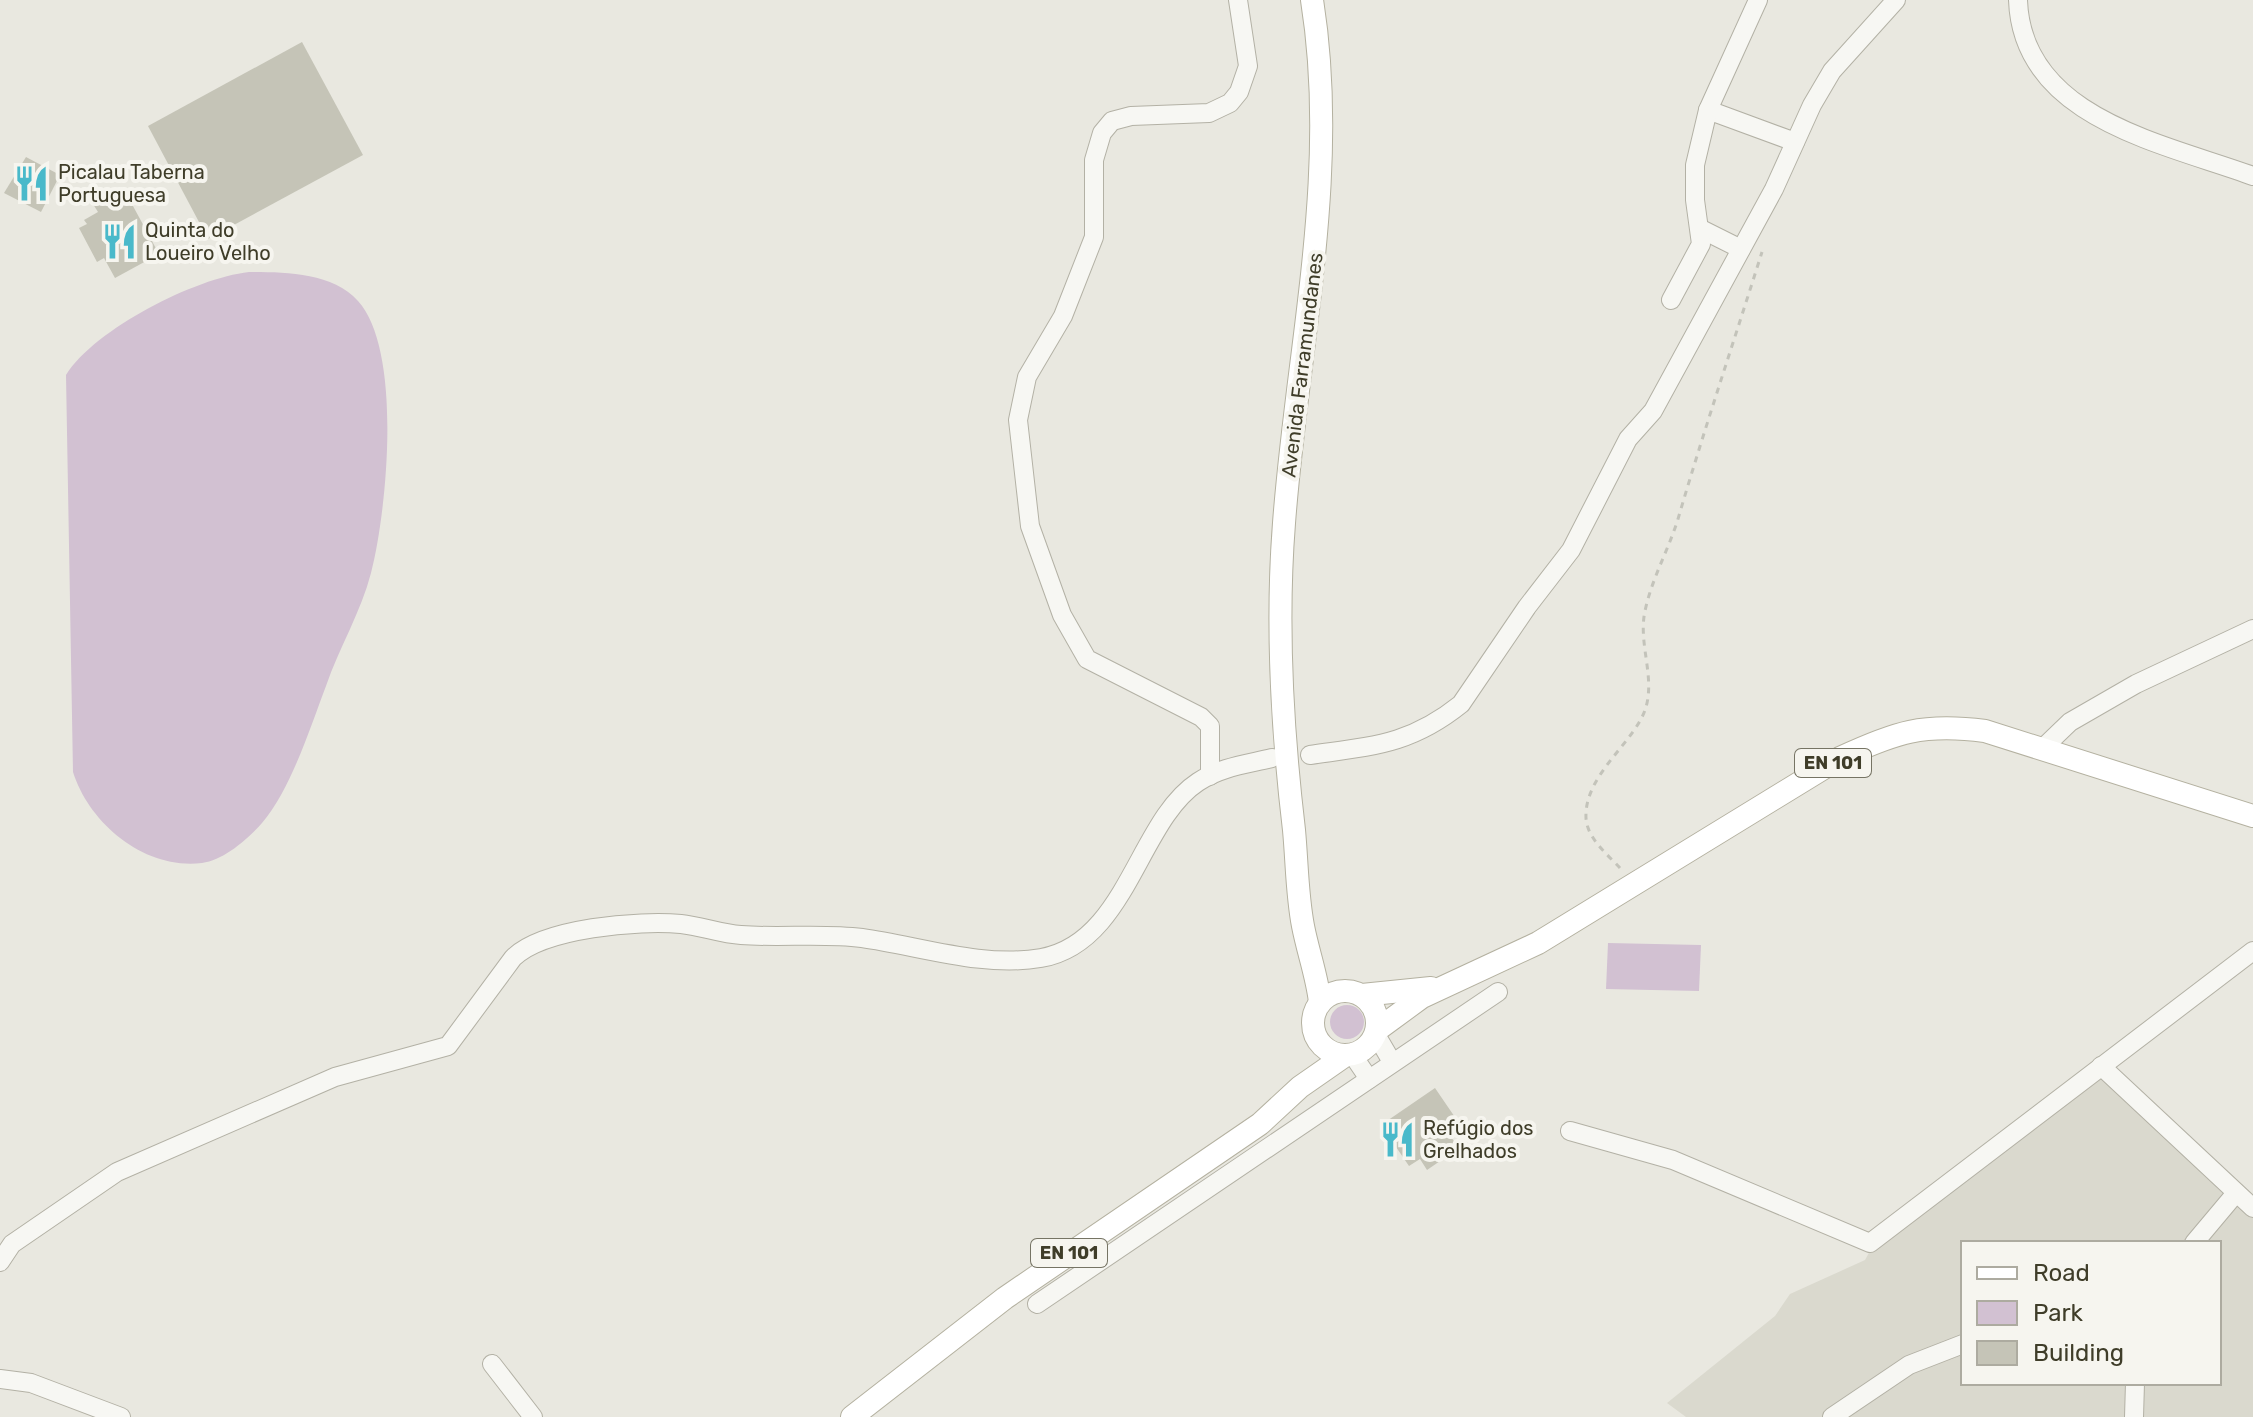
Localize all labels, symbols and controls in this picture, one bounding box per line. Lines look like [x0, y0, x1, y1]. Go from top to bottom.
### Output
place label: Picalau Taberna Portuguesa [58, 160, 205, 207]
restaurant icon: Picalau Taberna Portuguesa [13, 165, 51, 203]
place label: Quinta do Loueiro Velho [145, 218, 271, 265]
restaurant icon: Quinta do Loueiro Velho [100, 222, 138, 260]
street label: Avenida Farramundanes [1276, 251, 1328, 479]
road number: EN 101 [1795, 749, 1871, 777]
place label: Refúgio dos Grelhados [1423, 1116, 1534, 1163]
restaurant icon: Refúgio dos Grelhados [1378, 1120, 1416, 1158]
road number: EN 101 [1031, 1239, 1107, 1267]
legend [1961, 1241, 2221, 1385]
text: Road [2033, 1259, 2090, 1287]
text: Park [2033, 1299, 2084, 1327]
text: Building [2033, 1339, 2124, 1367]

